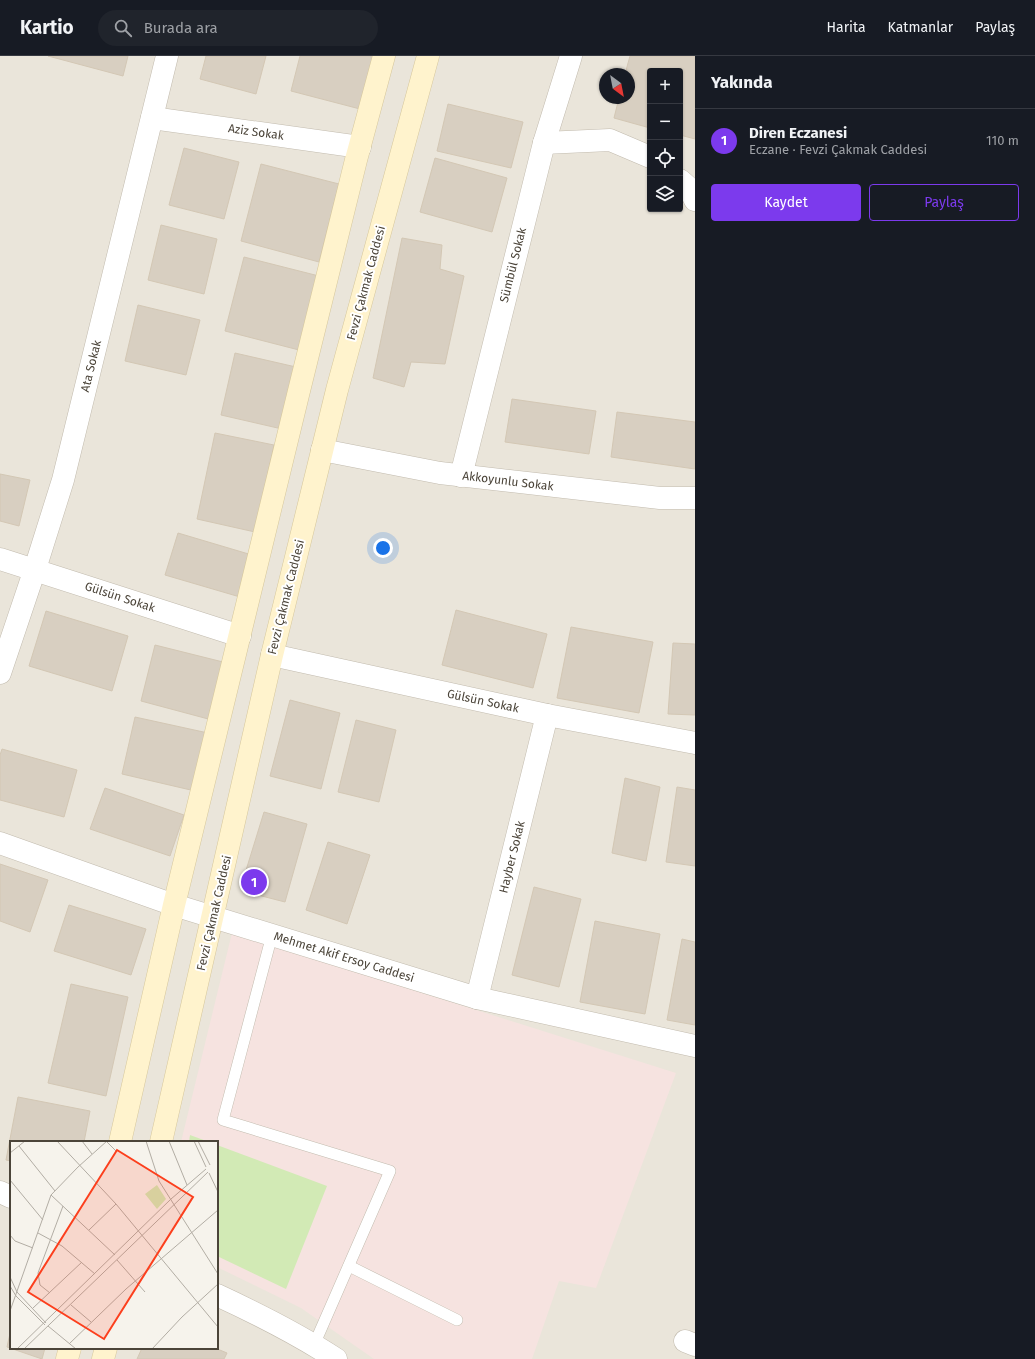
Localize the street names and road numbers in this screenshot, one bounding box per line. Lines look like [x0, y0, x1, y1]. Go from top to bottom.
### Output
street label: Aziz Sokak [227, 121, 286, 143]
street label: Fevzi Çakmak Caddesi [344, 224, 388, 342]
street label: Sümbül Sokak [497, 225, 529, 304]
street label: Ata Sokak [78, 338, 104, 393]
street label: Akkoyunlu Sokak [462, 468, 555, 494]
street label: Fevzi Çakmak Caddesi [265, 538, 307, 656]
street label: Gülsün Sokak [83, 579, 158, 615]
street label: Gülsün Sokak [446, 687, 521, 716]
street label: Hayber Sokak [496, 819, 528, 895]
street label: Fevzi Çakmak Caddesi [194, 854, 234, 972]
street label: Mehmet Akif Ersoy Caddesi [272, 929, 416, 985]

